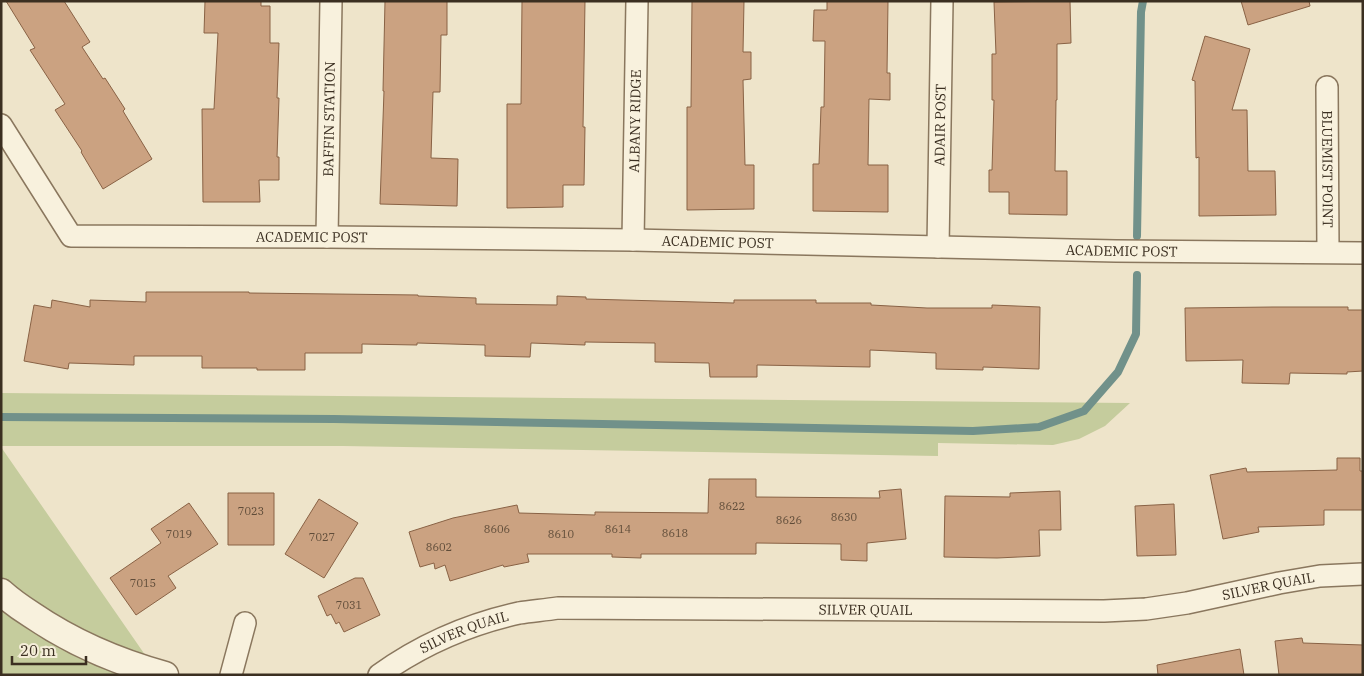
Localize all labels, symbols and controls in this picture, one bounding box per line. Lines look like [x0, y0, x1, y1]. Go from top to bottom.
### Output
street label: BAFFIN STATION [319, 61, 339, 177]
street label: ALBANY RIDGE [625, 69, 645, 173]
street label: ADAIR POST [930, 84, 950, 166]
street label: BLUEMIST POINT [1318, 110, 1337, 228]
street label: ACADEMIC POST [256, 228, 368, 246]
street label: ACADEMIC POST [662, 232, 774, 252]
street label: ACADEMIC POST [1065, 241, 1178, 260]
house number: 8622 [719, 499, 745, 513]
house number: 7023 [238, 504, 264, 518]
house number: 8630 [831, 510, 858, 524]
house number: 8626 [776, 513, 802, 527]
house number: 8606 [484, 522, 510, 536]
house number: 8614 [605, 522, 632, 536]
house number: 8618 [662, 526, 688, 540]
house number: 7019 [166, 527, 192, 541]
house number: 8610 [548, 527, 575, 541]
house number: 7027 [309, 530, 335, 544]
house number: 8602 [426, 540, 452, 554]
street label: SILVER QUAIL [1220, 568, 1316, 604]
house number: 7015 [130, 576, 156, 590]
house number: 7031 [336, 598, 362, 612]
street label: SILVER QUAIL [818, 600, 913, 619]
street label: SILVER QUAIL [416, 607, 510, 657]
scale bar [12, 634, 86, 666]
text: 20 m [20, 641, 56, 660]

